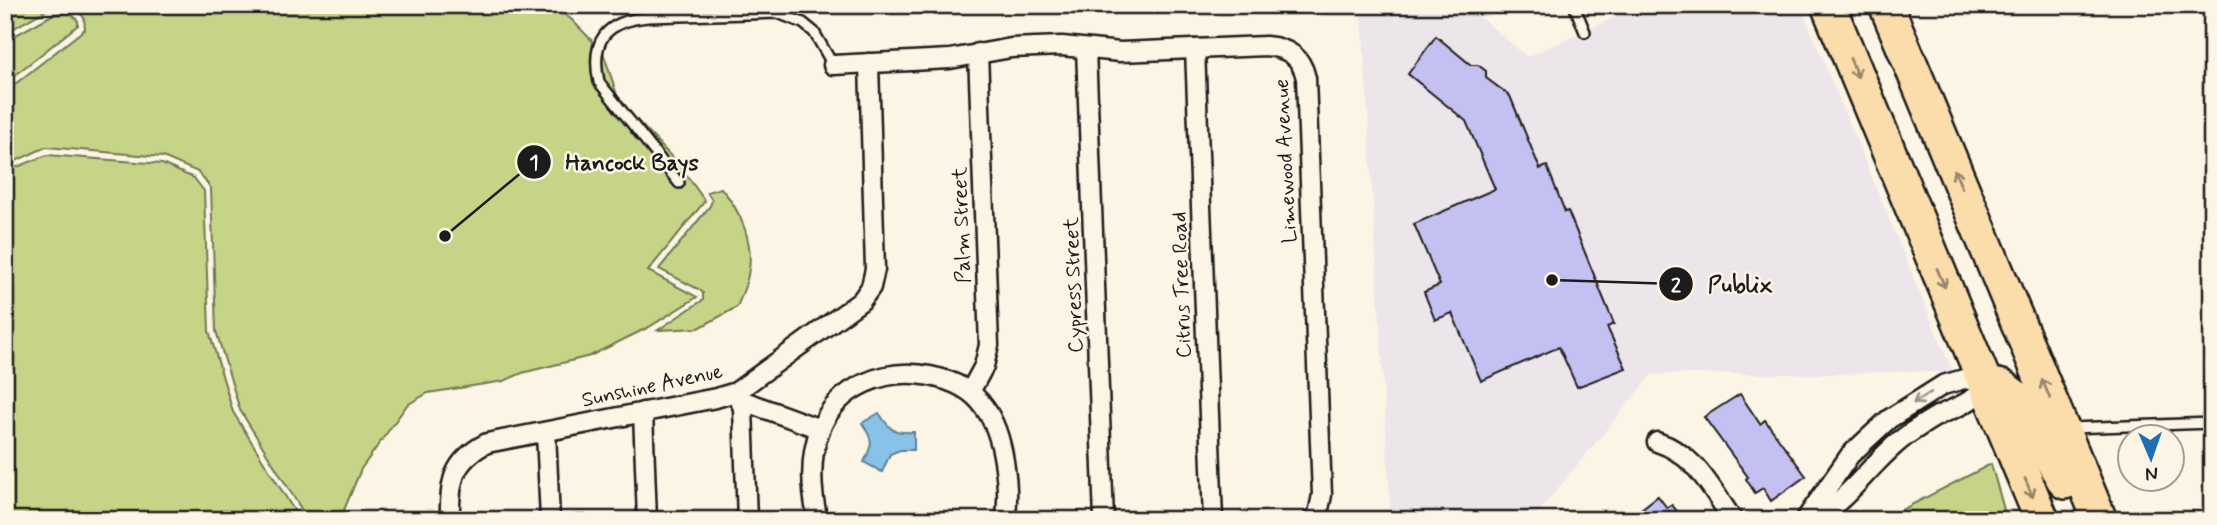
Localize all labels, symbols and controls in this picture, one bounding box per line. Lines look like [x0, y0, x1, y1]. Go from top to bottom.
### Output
one-way arrow [1848, 57, 1861, 79]
street label: Limewood Avenue [1268, 78, 1304, 244]
callout: Hancock Bays [517, 140, 713, 184]
text: 1 [529, 149, 539, 177]
text: Hancock Bays [565, 149, 699, 179]
street label: Palm Street [946, 166, 978, 284]
one-way arrow [1951, 168, 1964, 190]
street label: Citrus Tree Road [1165, 211, 1199, 359]
street label: Cypress Street [1058, 216, 1090, 353]
callout: Publix [1659, 262, 1787, 306]
one-way arrow [1936, 267, 1949, 289]
text: Publix [1708, 271, 1773, 301]
text: 2 [1671, 272, 1682, 300]
street label: Sunshine Avenue [579, 357, 725, 415]
one-way arrow [2038, 379, 2051, 400]
one-way arrow [1912, 392, 1932, 406]
north arrow [2116, 424, 2186, 494]
text: N [2145, 461, 2158, 486]
one-way arrow [2023, 477, 2036, 499]

